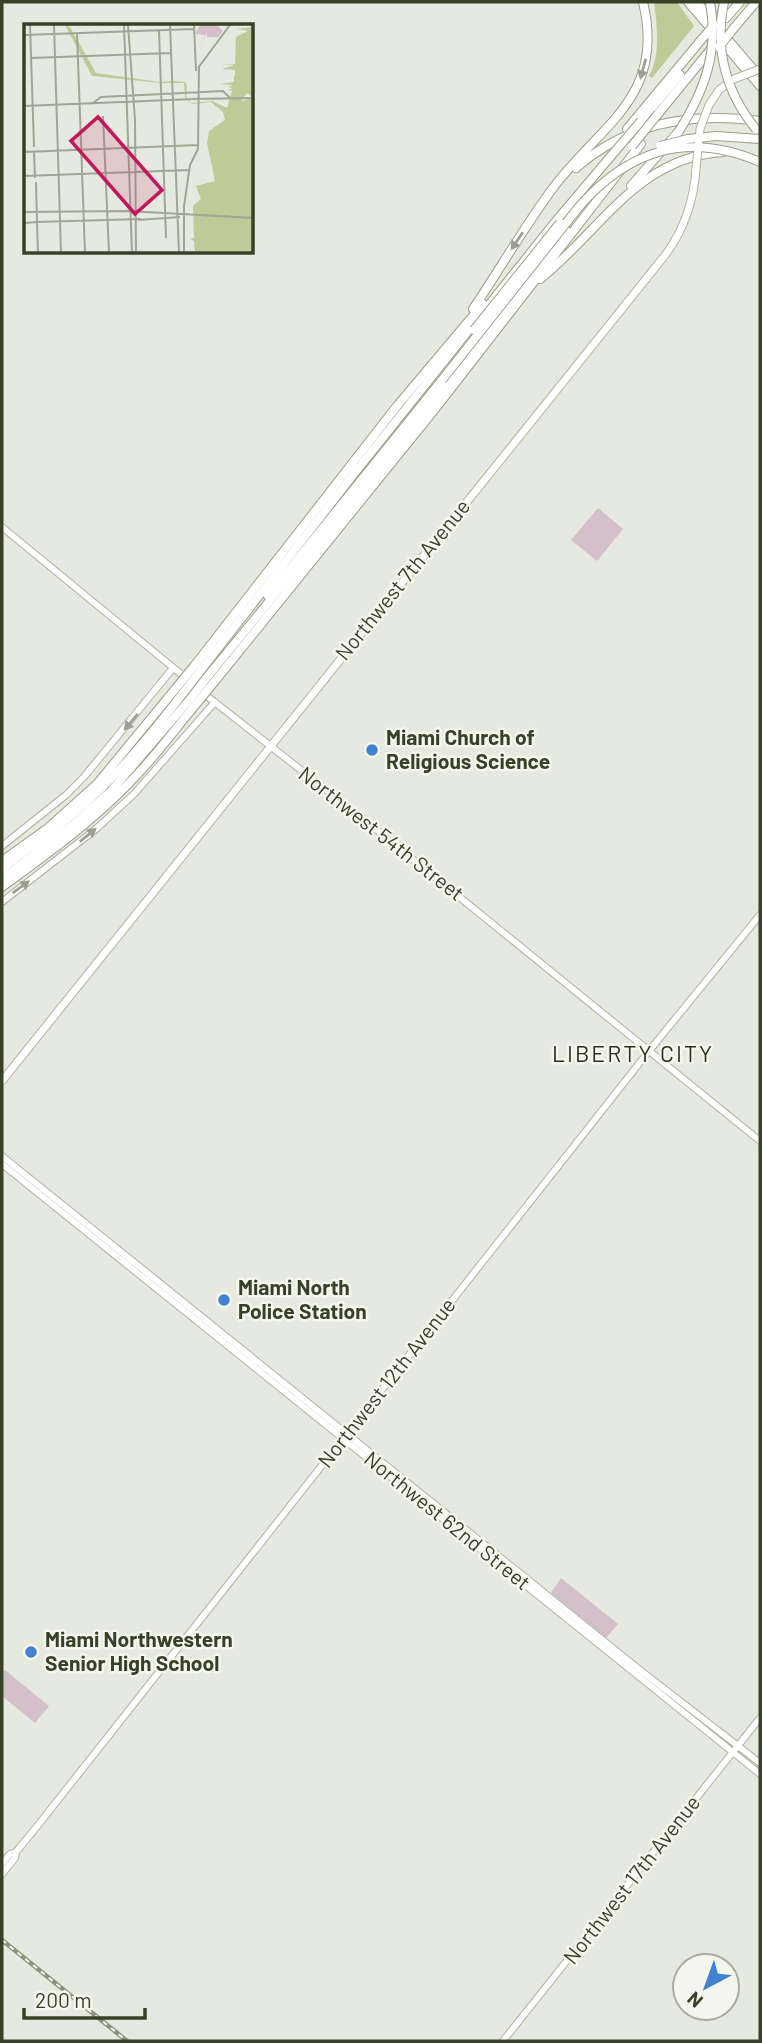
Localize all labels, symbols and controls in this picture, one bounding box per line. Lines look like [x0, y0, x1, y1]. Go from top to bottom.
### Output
inset map [24, 24, 254, 254]
one-way arrow [637, 58, 648, 80]
one-way arrow [511, 232, 524, 251]
street label: Northwest 7th Avenue [329, 494, 474, 665]
one-way arrow [124, 713, 139, 730]
place label: Miami Church of Religious Science [386, 724, 550, 773]
marker: Miami Church of Religious Science [364, 742, 380, 758]
street label: Northwest 54th Street [294, 760, 470, 905]
one-way arrow [79, 827, 97, 842]
one-way arrow [12, 881, 30, 895]
district label: LIBERTY CITY [552, 1039, 714, 1067]
place label: Miami North Police Station [238, 1274, 367, 1323]
marker: Miami North Police Station [216, 1292, 232, 1308]
street label: Northwest 12th Avenue [312, 1292, 460, 1472]
street label: Northwest 62nd Street [360, 1445, 536, 1594]
place label: Miami Northwestern Senior High School [45, 1626, 233, 1675]
marker: Miami Northwestern Senior High School [23, 1644, 39, 1660]
street label: Northwest 17th Avenue [557, 1790, 704, 1968]
north arrow [671, 1952, 741, 2022]
scale bar [24, 1976, 145, 2020]
text: 200 m [35, 1987, 92, 2012]
text: N [682, 1987, 707, 2013]

